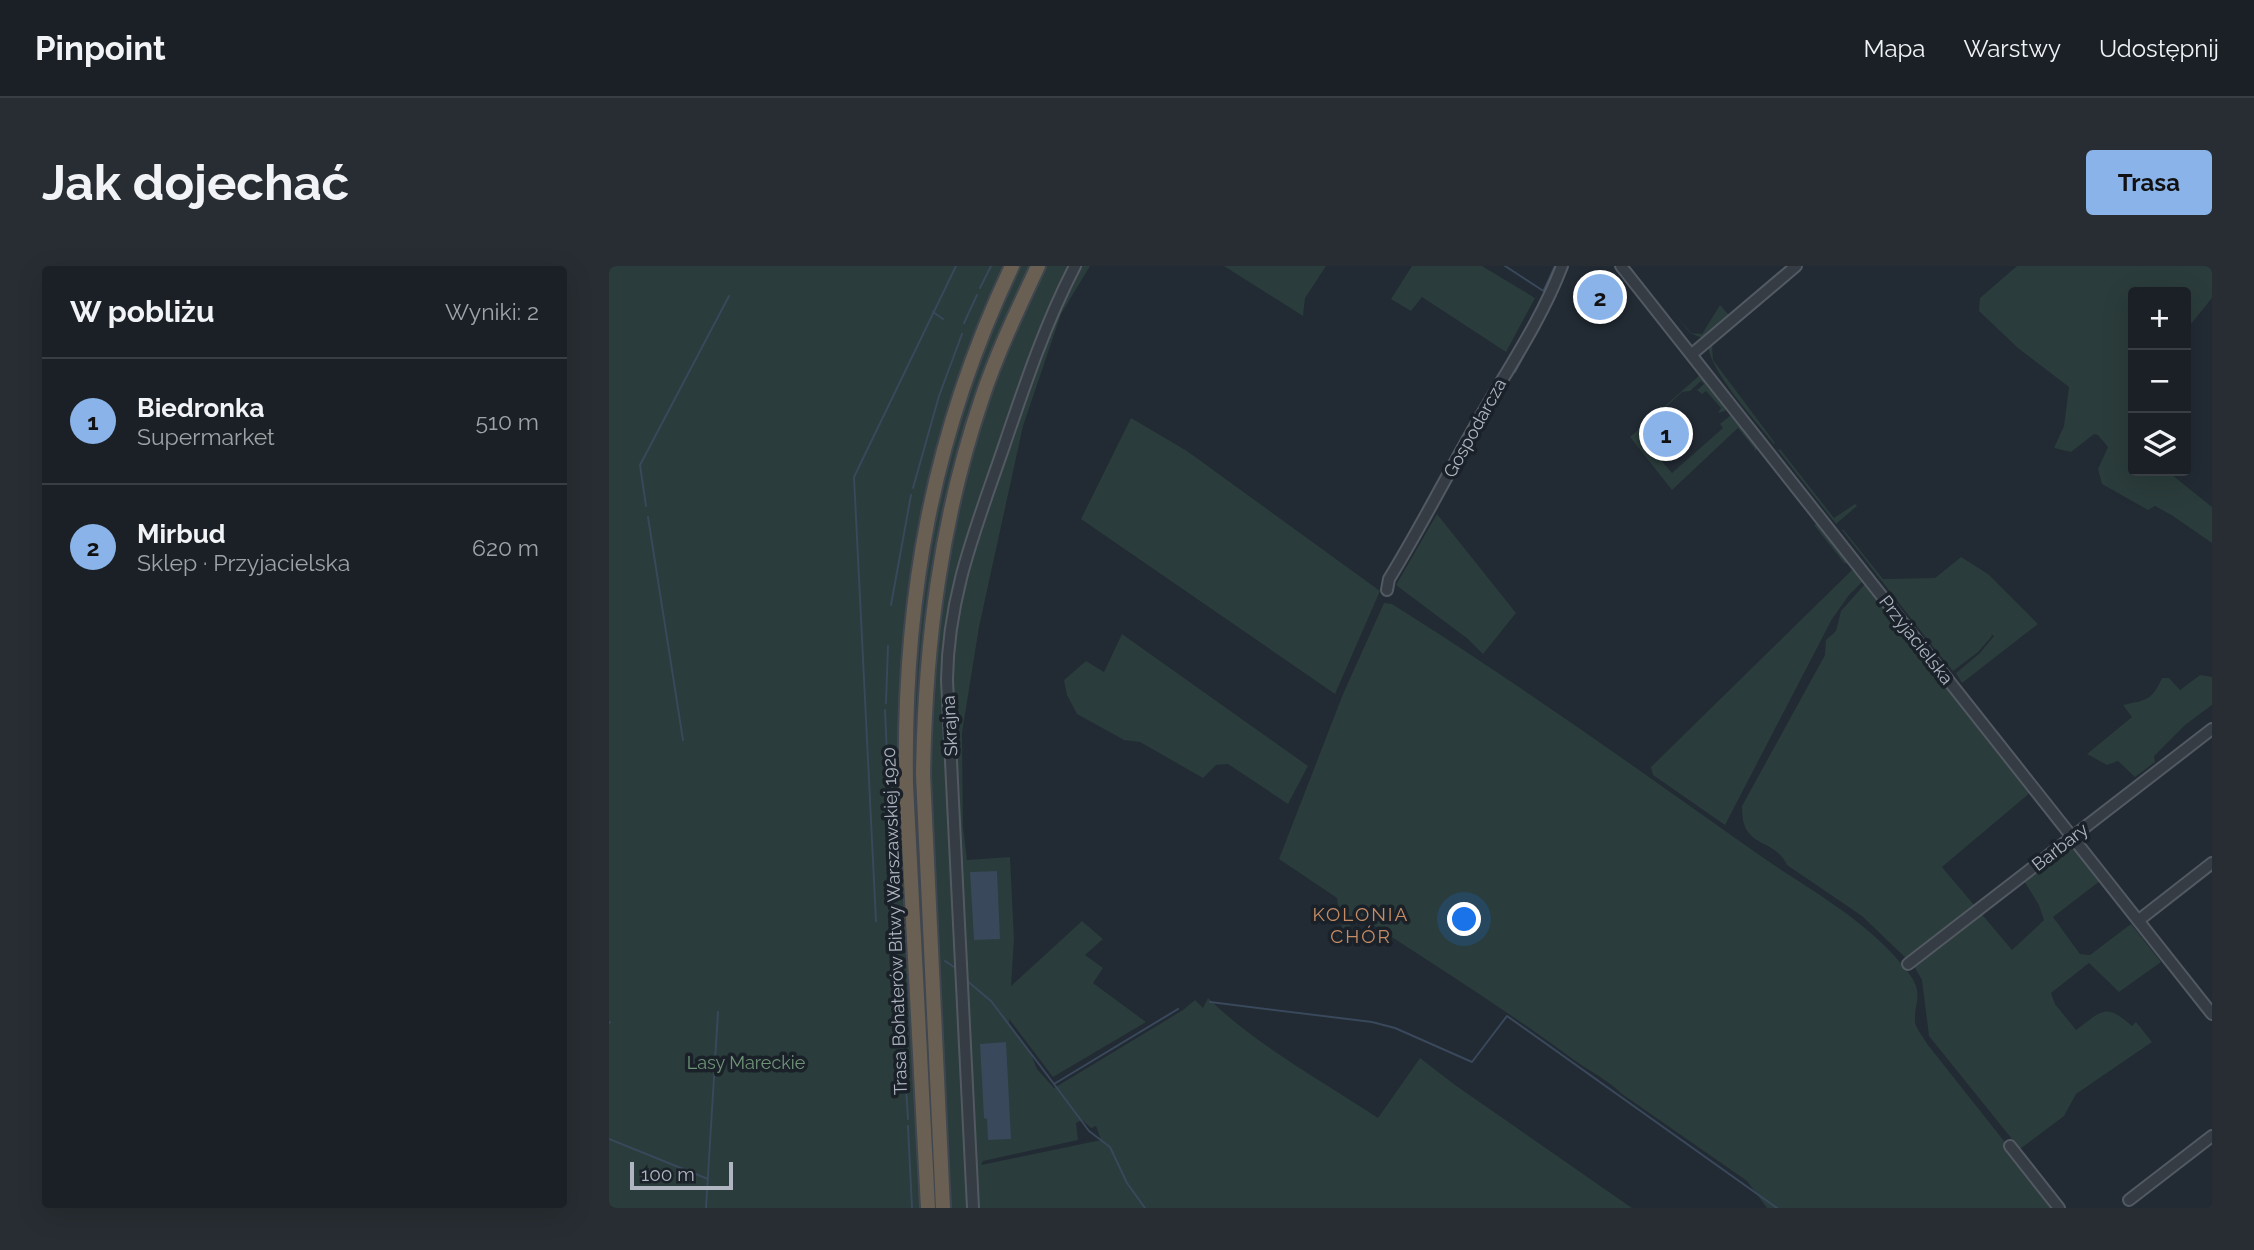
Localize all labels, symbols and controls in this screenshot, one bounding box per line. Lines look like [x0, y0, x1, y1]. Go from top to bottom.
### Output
text: Pinpoint [35, 29, 166, 68]
text: Mapa [1864, 34, 1925, 63]
text: Warstwy [1963, 34, 2061, 63]
text: Udostępnij [2099, 34, 2219, 63]
button: Trasa [2086, 150, 2212, 215]
text: Jak dojechać [42, 154, 349, 211]
pin: 2 [1577, 271, 1623, 323]
map controls [2128, 287, 2191, 476]
button: + [2128, 287, 2191, 350]
text: W pobliżu [70, 294, 214, 329]
text: Wyniki: 2 [445, 298, 539, 325]
button: − [2128, 350, 2191, 413]
street label: Gospodarcza [1439, 375, 1510, 481]
text: Biedronka [137, 393, 264, 423]
text: 1 [87, 408, 99, 435]
text: 510 m [476, 408, 539, 435]
pin: 1 [1643, 408, 1689, 460]
button: layers [2128, 413, 2191, 476]
text: Supermarket [137, 423, 275, 450]
text: Mirbud [137, 519, 226, 549]
text: 2 [87, 534, 99, 561]
text: 620 m [472, 534, 539, 561]
text: Sklep · Przyjacielska [137, 549, 350, 576]
street label: Przyjacielska [1875, 591, 1958, 688]
street label: Skrajna [937, 695, 962, 757]
street label: Trasa Bohaterów Bitwy Warszawskiej 1920 [878, 747, 911, 1095]
street label: Barbary [2028, 818, 2092, 875]
your location [1447, 902, 1481, 936]
district label: KOLONIA CHÓR [1313, 903, 1409, 947]
park label: Lasy Mareckie [687, 1052, 806, 1073]
scale bar [630, 1159, 733, 1191]
text: 100 m [641, 1163, 695, 1185]

